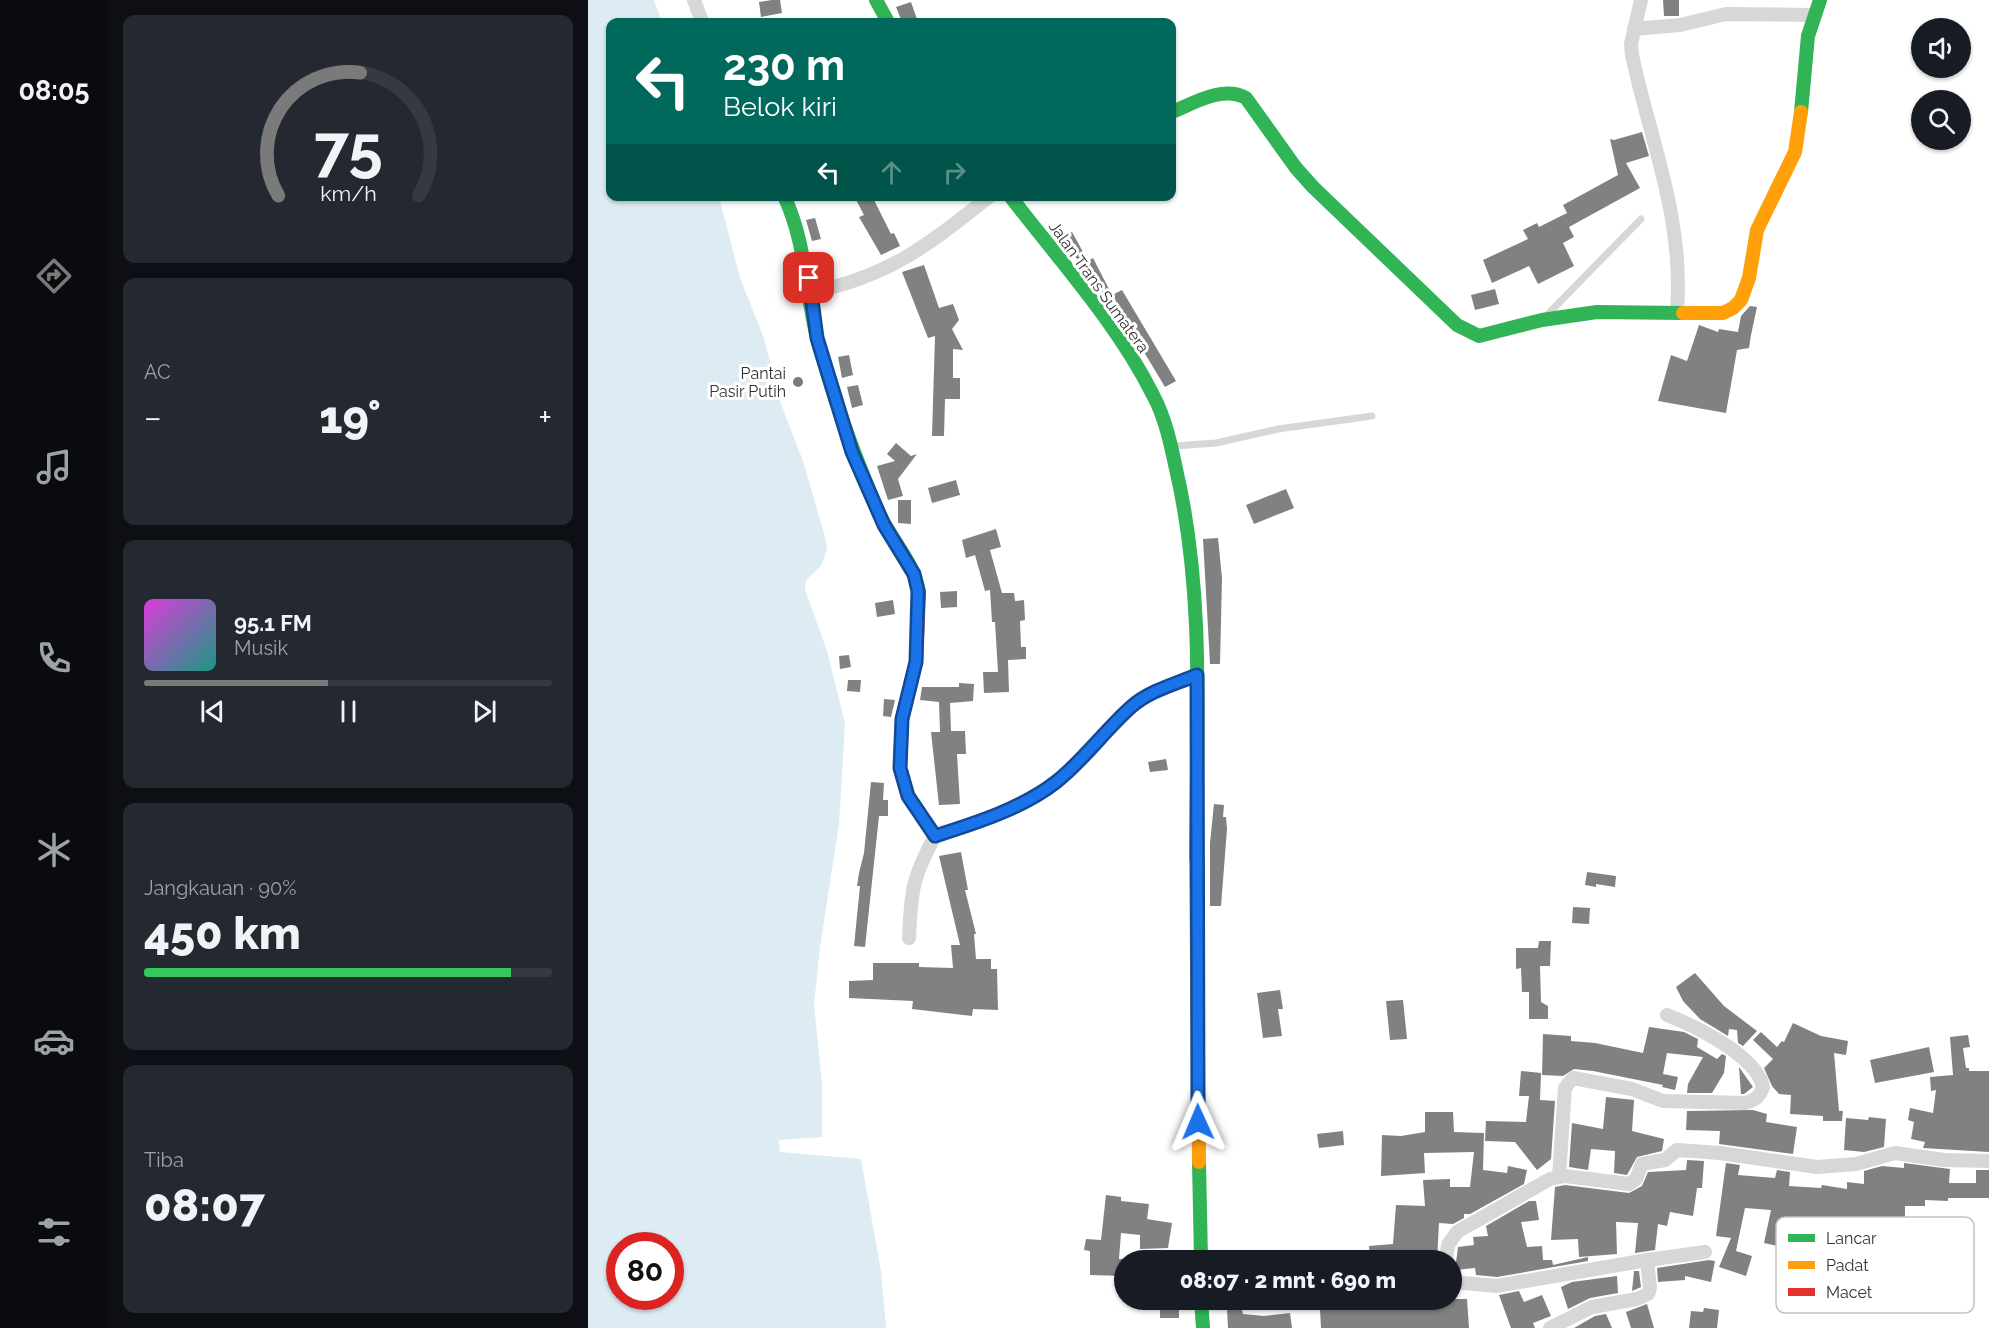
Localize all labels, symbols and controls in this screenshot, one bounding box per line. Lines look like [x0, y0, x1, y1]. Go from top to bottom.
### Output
map controls [1911, 18, 1971, 150]
button: sound [1911, 18, 1971, 78]
text: 230 m [723, 41, 845, 90]
icon: left [624, 42, 702, 120]
text: 08:05 [18, 75, 90, 106]
button: search [1911, 90, 1971, 150]
text: Belok kiri [723, 91, 837, 122]
text: 75 [314, 111, 382, 185]
icon: left [812, 156, 845, 189]
icon: ahead [875, 156, 908, 189]
icon: right [938, 156, 971, 189]
text: km/h [320, 181, 376, 206]
street label: Jalan Trans Sumatera [1045, 218, 1153, 356]
pin [783, 252, 834, 303]
icon: directions [33, 255, 75, 297]
icon: arrive [792, 261, 825, 294]
text: AC [144, 360, 171, 384]
place label: Pantai Pasir Putih [709, 364, 786, 401]
marker: Pantai Pasir Putih [791, 375, 805, 389]
text: 19° [319, 391, 381, 444]
text: − [144, 398, 162, 437]
text: + [538, 398, 552, 437]
icon: music [33, 446, 75, 488]
text: 95.1 FM [234, 610, 312, 636]
text: Musik [234, 636, 288, 660]
icon: phone [33, 637, 75, 679]
icon: previous [196, 695, 229, 728]
icon: pause [332, 695, 365, 728]
icon: next [468, 695, 501, 728]
icon: climate [33, 829, 75, 871]
text: Jangkauan · 90% [144, 876, 297, 900]
text: 450 km [144, 907, 301, 960]
icon: car [33, 1020, 75, 1062]
position arrow [1166, 1090, 1230, 1154]
text: Tiba [144, 1148, 184, 1172]
text: 08:07 [144, 1179, 265, 1232]
icon: filters [33, 1211, 75, 1253]
legend [1776, 1217, 1974, 1313]
text: Lancar [1826, 1229, 1877, 1248]
speed limit sign: 80 [606, 1232, 684, 1310]
text: Padat [1826, 1256, 1869, 1275]
text: 08:07 · 2 mnt · 690 m [1180, 1267, 1396, 1293]
text: Macet [1826, 1283, 1873, 1302]

